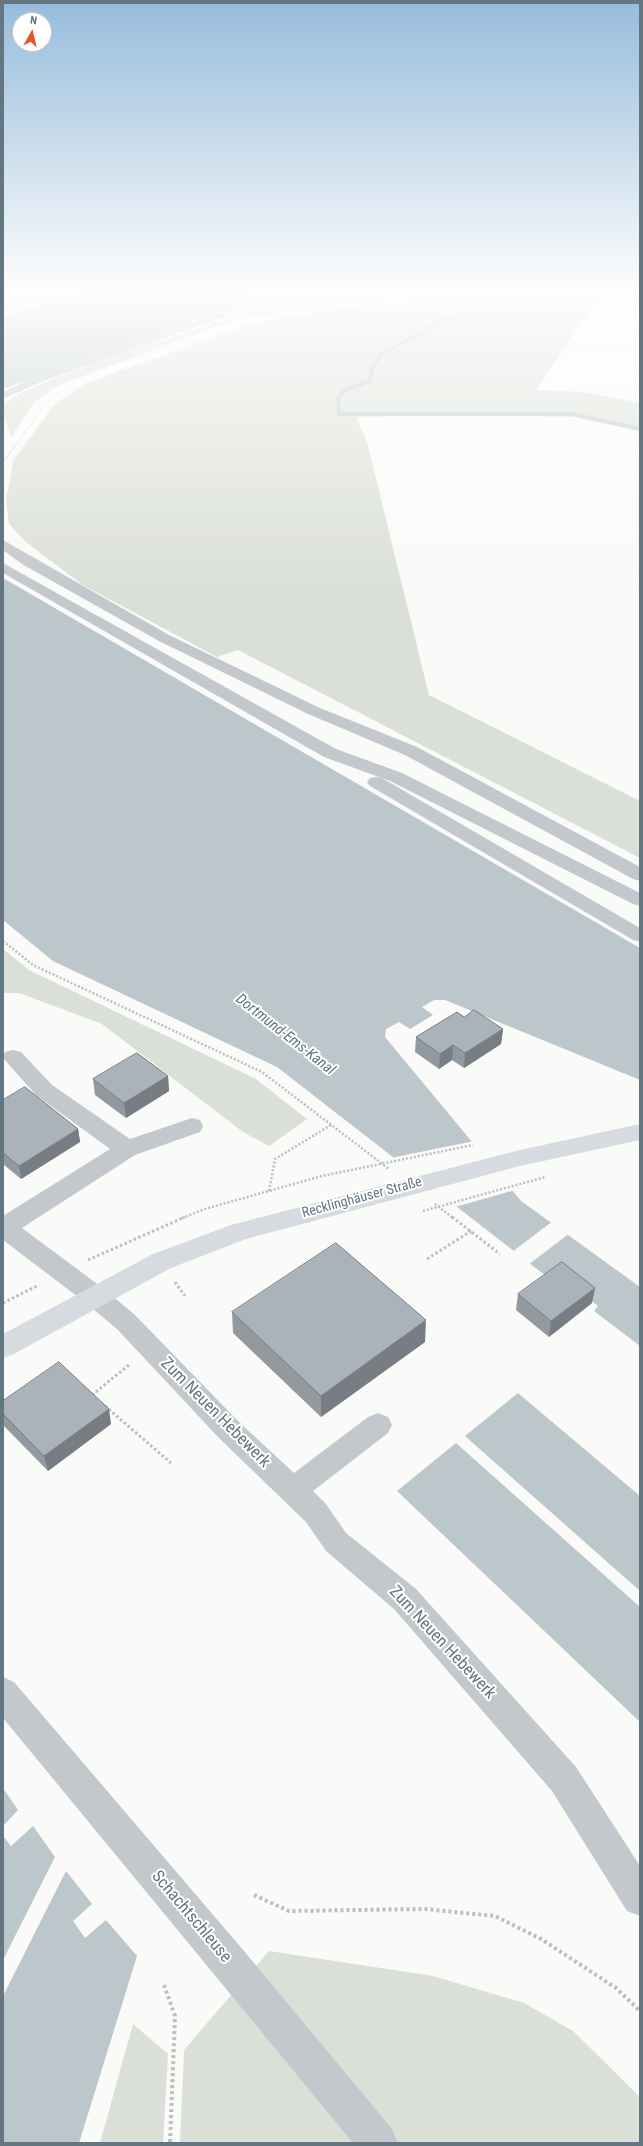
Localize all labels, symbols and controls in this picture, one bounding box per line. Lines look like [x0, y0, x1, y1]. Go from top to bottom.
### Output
north arrow [12, 12, 52, 52]
text: N [29, 14, 38, 28]
water label: Dortmund-Ems-Kanal [232, 991, 338, 1079]
street label: Recklinghäuser Straße [300, 1174, 424, 1222]
street label: Zum Neuen Hebewerk [156, 1354, 274, 1472]
street label: Zum Neuen Hebewerk [384, 1582, 500, 1704]
street label: Schachtschleuse [147, 1867, 235, 1967]

